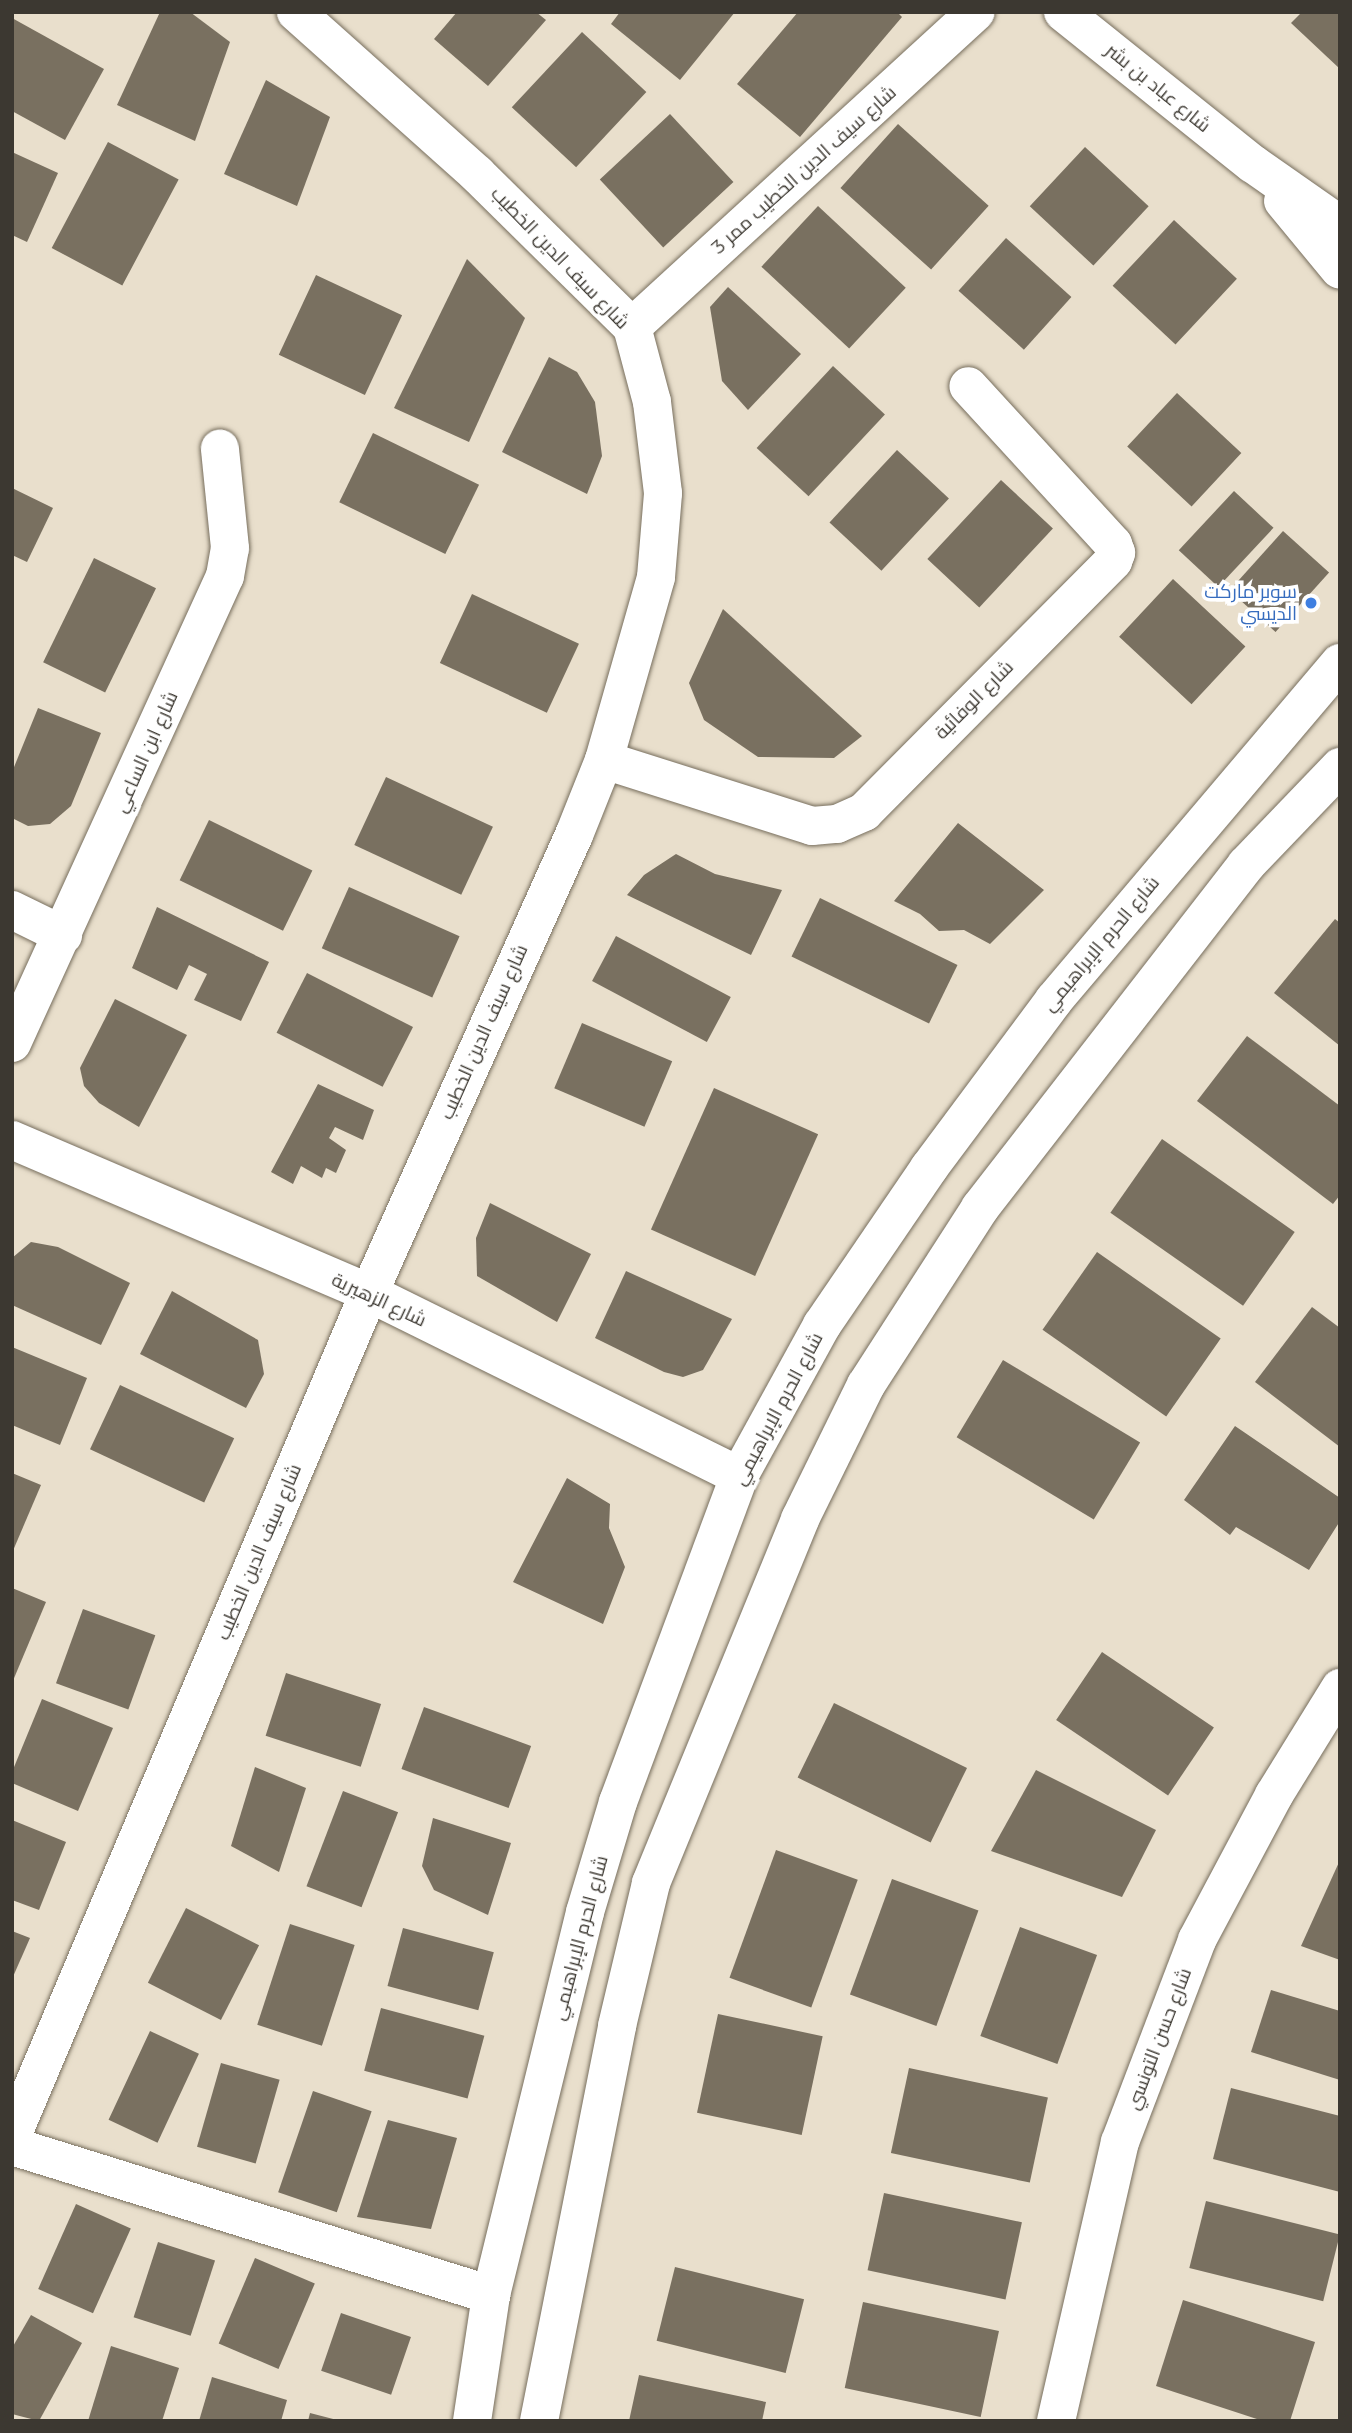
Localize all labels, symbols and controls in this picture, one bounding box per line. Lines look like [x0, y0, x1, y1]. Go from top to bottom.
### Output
street label: شارع عباد بن بشر [1101, 39, 1215, 137]
street label: شارع سيف الدين الخطيب ممر 3 [707, 81, 901, 259]
street label: شارع سيف الدين الخطيب [486, 182, 634, 334]
place label: سوبر ماركت الديسي [1204, 581, 1297, 625]
marker: سوبر ماركت الديسي [1303, 595, 1319, 611]
street label: شارع الوفائية [930, 656, 1018, 744]
street label: شارع ابن الساعي [109, 688, 183, 816]
street label: شارع الحرم الإبراهيمي [1038, 872, 1164, 1016]
street label: شارع سيف الدين الخطيب [435, 941, 533, 1123]
street label: شارع الزهيرية [328, 1268, 430, 1332]
street label: شارع الحرم الإبراهيمي [728, 1329, 828, 1489]
street label: شارع سيف الدين الخطيب [212, 1461, 306, 1643]
street label: شارع الحرم الإبراهيمي [547, 1853, 613, 2023]
street label: شارع حسن التونسي [1122, 1965, 1196, 2113]

